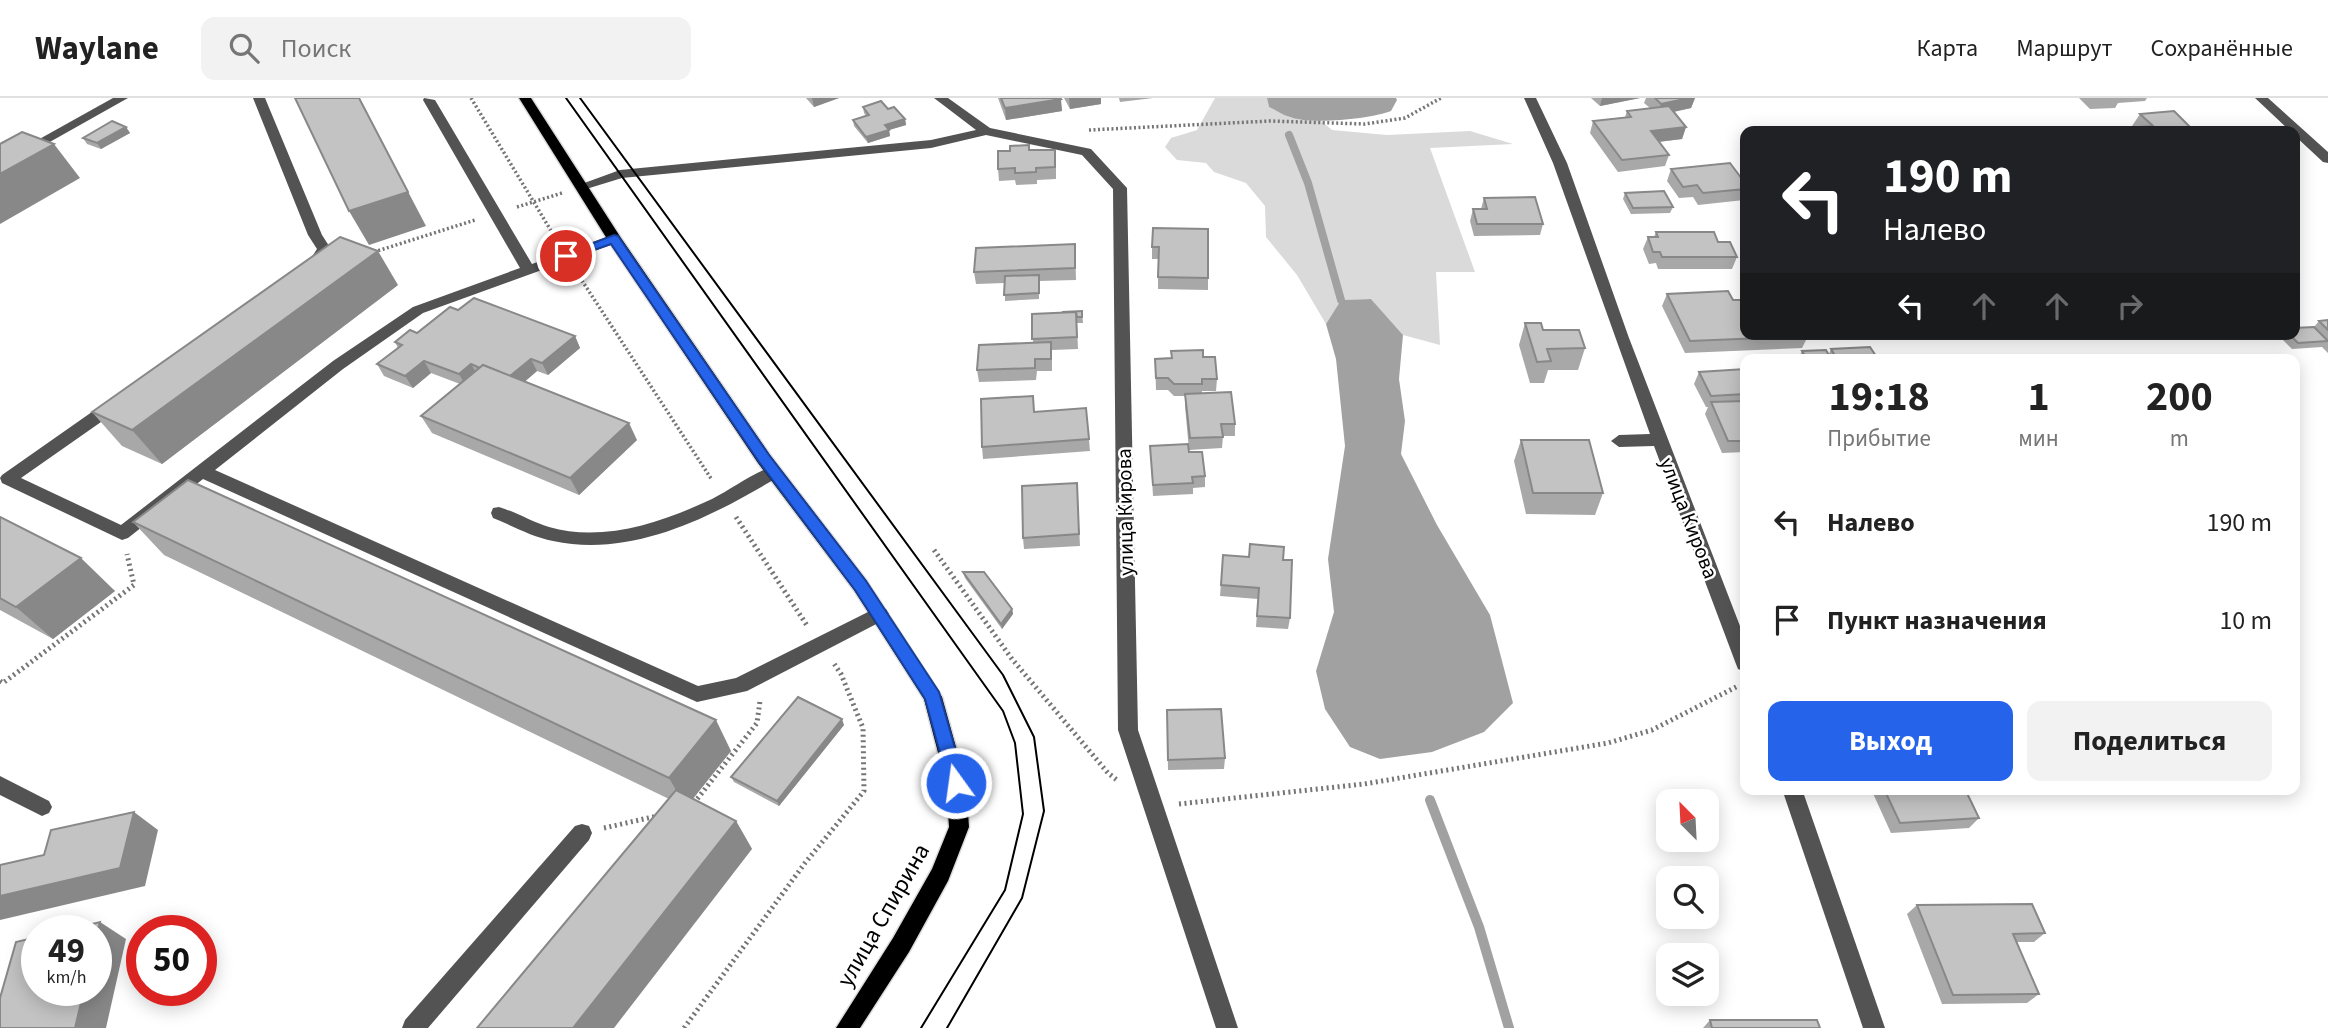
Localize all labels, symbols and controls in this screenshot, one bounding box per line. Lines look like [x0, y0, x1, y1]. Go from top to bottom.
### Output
search box [201, 17, 691, 80]
text: Waylane [35, 25, 159, 72]
icon: search [225, 29, 263, 67]
text: Поиск [281, 30, 351, 67]
text: Карта [1917, 31, 1978, 66]
text: Маршрут [2016, 31, 2112, 66]
text: Сохранённые [2150, 31, 2293, 66]
text: 190 m [1883, 142, 2012, 212]
icon: left [1768, 154, 1859, 245]
text: Налево [1883, 207, 1986, 253]
pin [536, 226, 596, 286]
icon: arrive [547, 237, 585, 275]
icon: left [1892, 287, 1930, 325]
icon: ahead [1965, 287, 2003, 325]
icon: ahead [2038, 287, 2076, 325]
icon: right [2111, 287, 2149, 325]
text: 19:18 [1828, 367, 1930, 427]
text: 1 [2027, 367, 2050, 427]
text: 200 [2146, 367, 2213, 427]
text: Прибытие [1827, 422, 1931, 455]
text: мин [2018, 422, 2059, 455]
text: m [2170, 422, 2189, 455]
street label: улица Кирова [1109, 448, 1141, 576]
street label: улица Кирова [1652, 453, 1726, 583]
icon: left [1768, 503, 1806, 541]
text: Налево [1827, 504, 1915, 541]
text: 190 m [2206, 504, 2272, 541]
icon: arrive [1768, 601, 1806, 639]
text: Пункт назначения [1827, 602, 2047, 639]
text: 10 m [2219, 602, 2272, 639]
button: Выход [1768, 701, 2013, 781]
button: Поделиться [2027, 701, 2272, 781]
position arrow [919, 746, 993, 820]
north arrow [1656, 789, 1718, 852]
map controls [1656, 789, 1719, 1006]
street label: улица Спирина [828, 837, 939, 994]
button: search [1656, 866, 1719, 929]
speed limit sign: 50 [126, 915, 217, 1006]
text: 49 [48, 926, 85, 976]
button: layers [1656, 943, 1719, 1006]
text: km/h [47, 965, 86, 990]

